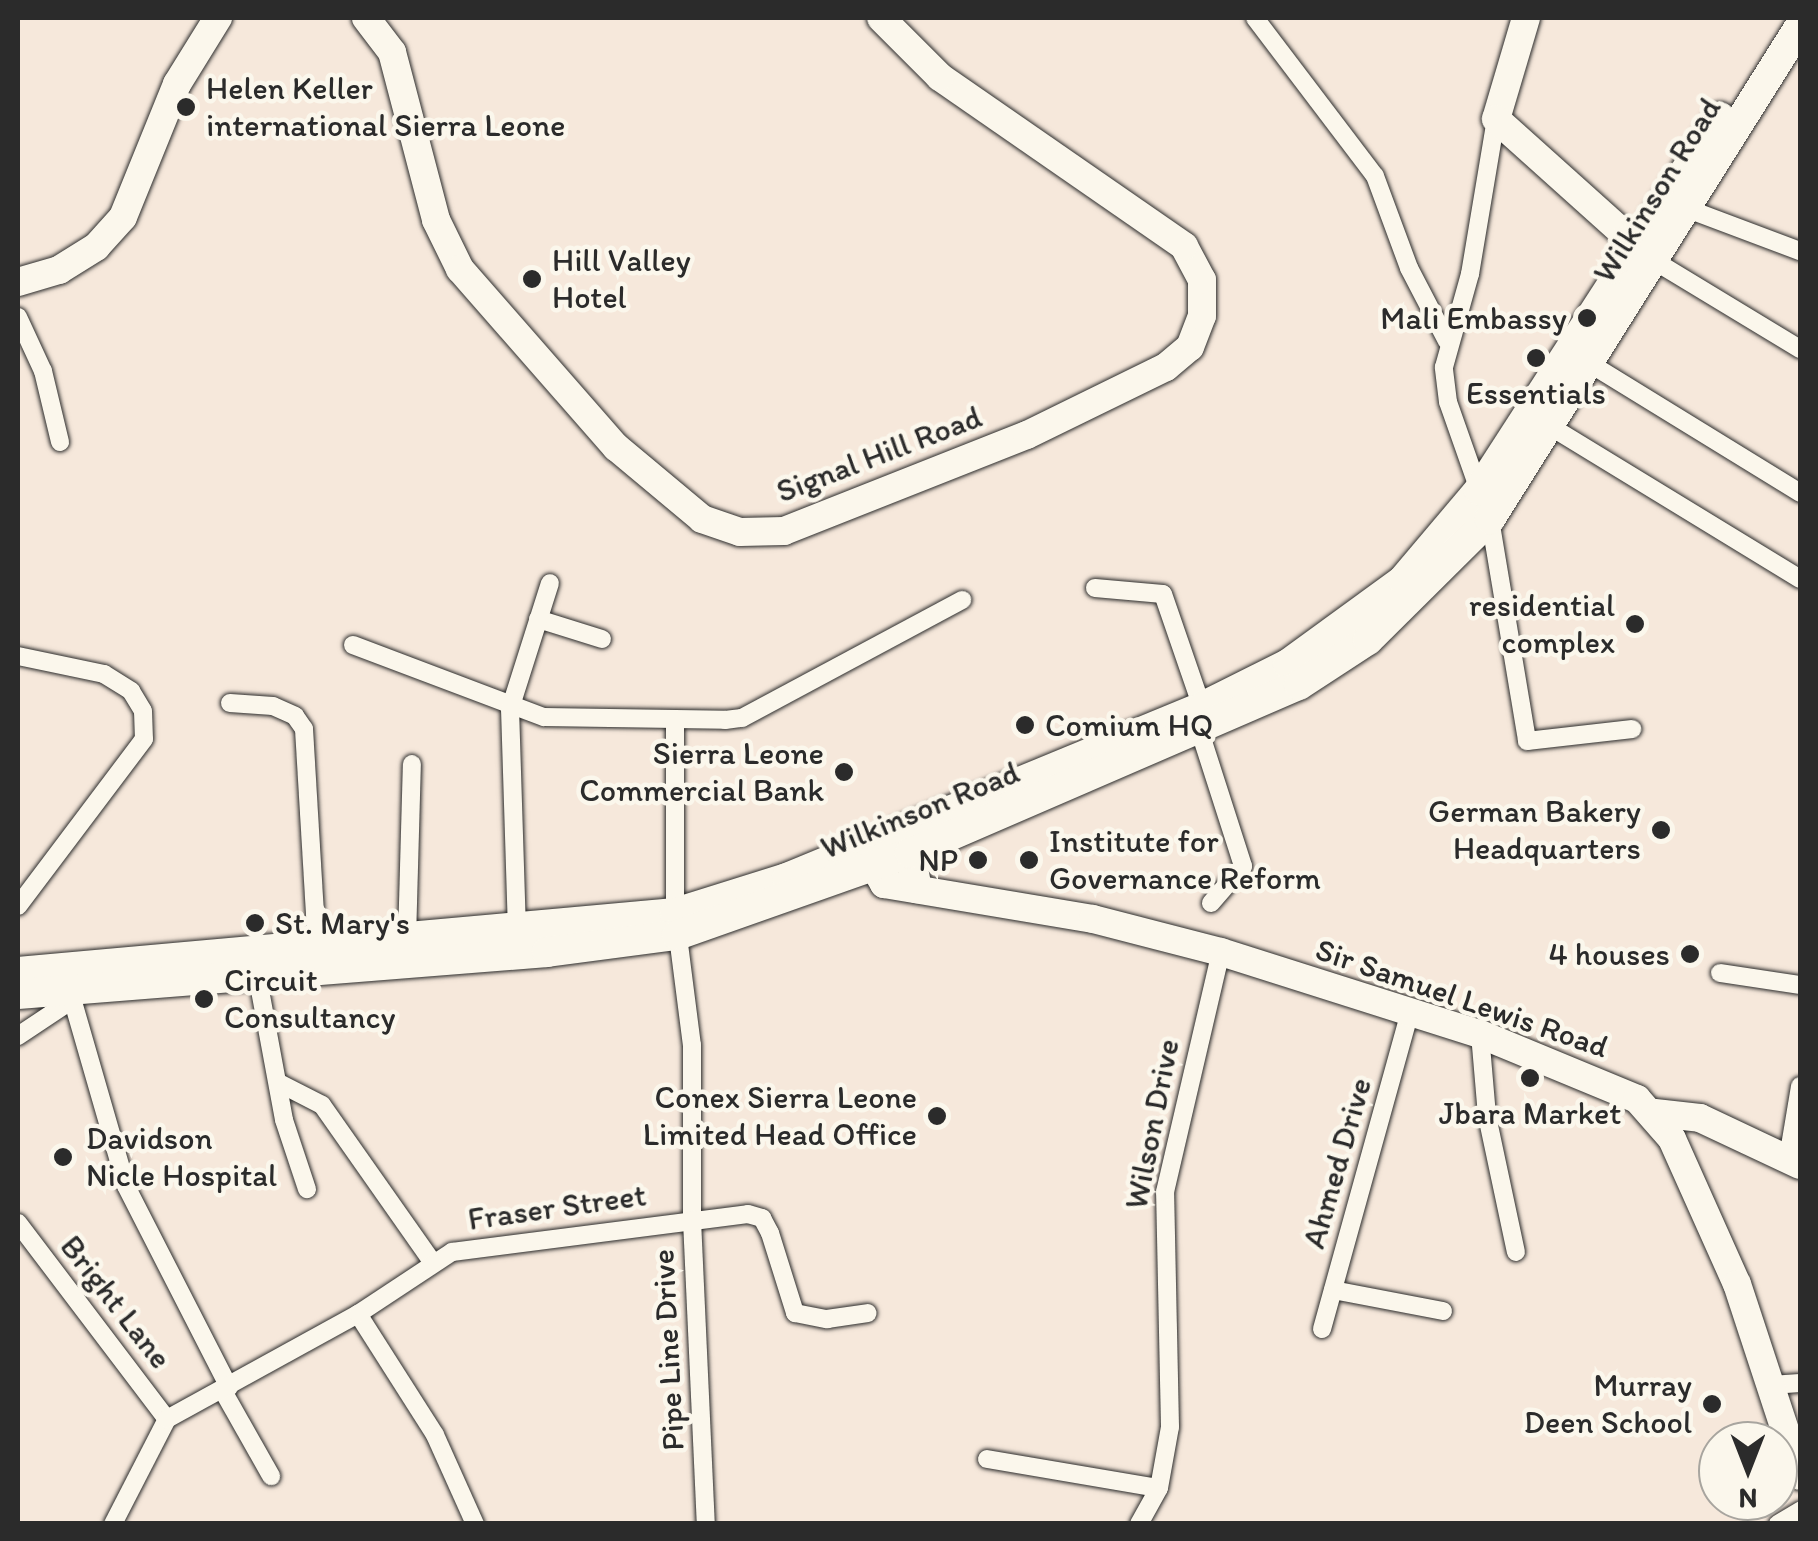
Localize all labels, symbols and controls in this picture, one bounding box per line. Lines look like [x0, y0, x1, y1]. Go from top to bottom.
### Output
place label: Helen Keller international Sierra Leone [206, 70, 565, 145]
street label: Wilkinson Road [1585, 90, 1729, 290]
marker: Helen Keller international Sierra Leone [175, 96, 197, 118]
place label: Hill Valley Hotel [552, 242, 690, 317]
marker: Hill Valley Hotel [521, 268, 543, 290]
place label: Mali Embassy [1379, 299, 1567, 337]
marker: Mali Embassy [1576, 307, 1598, 329]
marker: Essentials [1525, 347, 1547, 369]
place label: Essentials [1466, 374, 1606, 412]
street label: Signal Hill Road [771, 397, 987, 511]
place label: residential complex [1469, 587, 1615, 662]
marker: residential complex [1624, 613, 1646, 635]
place label: Comium HQ [1045, 706, 1213, 744]
marker: Comium HQ [1014, 714, 1036, 736]
place label: Sierra Leone Commercial Bank [579, 735, 824, 810]
street label: Wilkinson Road [815, 753, 1025, 867]
marker: Sierra Leone Commercial Bank [833, 761, 855, 783]
place label: German Bakery Headquarters [1428, 793, 1641, 868]
marker: German Bakery Headquarters [1650, 819, 1672, 841]
place label: Institute for Governance Reform [1049, 823, 1321, 898]
place label: NP [918, 841, 958, 879]
marker: NP [967, 849, 989, 871]
marker: Institute for Governance Reform [1018, 849, 1040, 871]
place label: St. Mary's [275, 904, 410, 942]
marker: St. Mary's [244, 912, 266, 934]
street label: Sir Samuel Lewis Road [1310, 930, 1614, 1066]
place label: 4 houses [1548, 935, 1670, 973]
marker: 4 houses [1679, 943, 1701, 965]
place label: Circuit Consultancy [224, 962, 396, 1037]
marker: Circuit Consultancy [193, 988, 215, 1010]
street label: Wilson Drive [1117, 1036, 1187, 1212]
marker: Jbara Market [1519, 1067, 1541, 1089]
street label: Ahmed Drive [1294, 1073, 1380, 1253]
place label: Conex Sierra Leone Limited Head Office [643, 1079, 917, 1154]
place label: Jbara Market [1439, 1094, 1621, 1132]
marker: Conex Sierra Leone Limited Head Office [926, 1105, 948, 1127]
place label: Davidson Nicle Hospital [86, 1120, 277, 1195]
marker: Davidson Nicle Hospital [50, 1144, 76, 1170]
street label: Fraser Street [465, 1176, 649, 1238]
street label: Bright Lane [52, 1227, 180, 1377]
street label: Pipe Line Drive [644, 1248, 692, 1452]
place label: Murray Deen School [1524, 1367, 1692, 1442]
marker: Murray Deen School [1701, 1393, 1723, 1415]
north arrow [1698, 1421, 1798, 1521]
text: N [1739, 1482, 1757, 1516]

